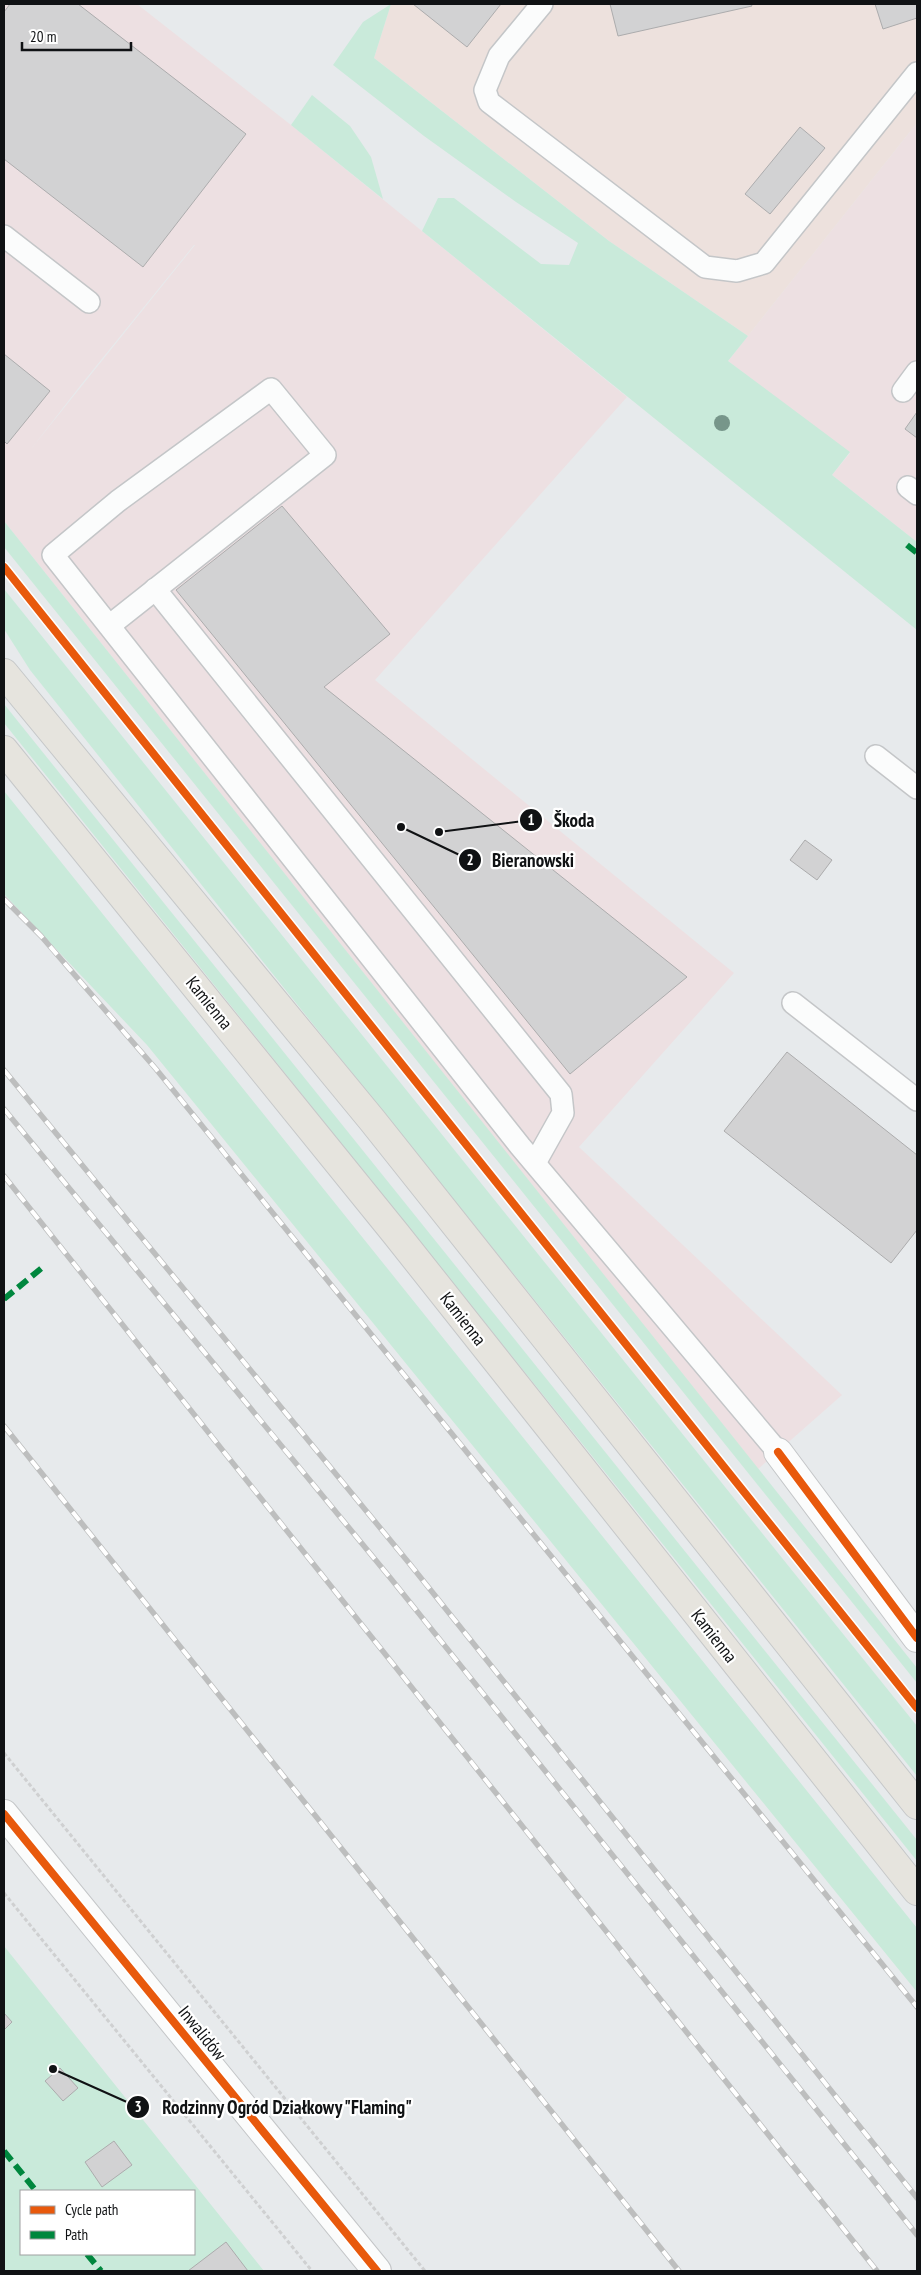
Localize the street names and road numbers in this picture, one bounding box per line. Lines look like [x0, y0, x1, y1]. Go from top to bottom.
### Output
street label: Kamienna [181, 971, 238, 1034]
street label: Kamienna [435, 1287, 491, 1350]
street label: Kamienna [686, 1604, 742, 1667]
street label: Inwalidów [173, 2001, 232, 2065]

